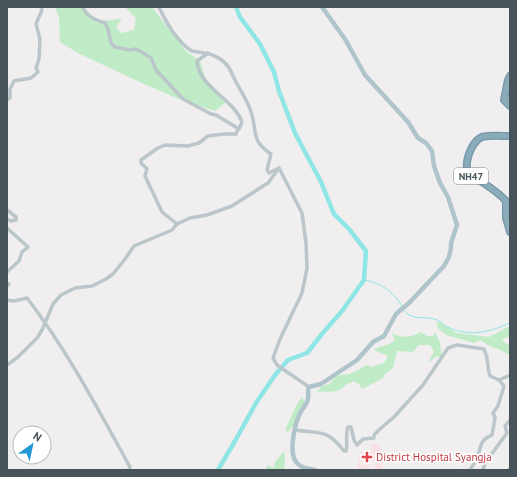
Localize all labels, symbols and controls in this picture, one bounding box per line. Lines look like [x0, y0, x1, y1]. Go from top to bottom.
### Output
road number: NH47 [454, 168, 488, 184]
north arrow [12, 425, 52, 465]
text: N [31, 429, 44, 444]
place label: District Hospital Syangja [376, 450, 492, 464]
marker: District Hospital Syangja [361, 451, 373, 463]

